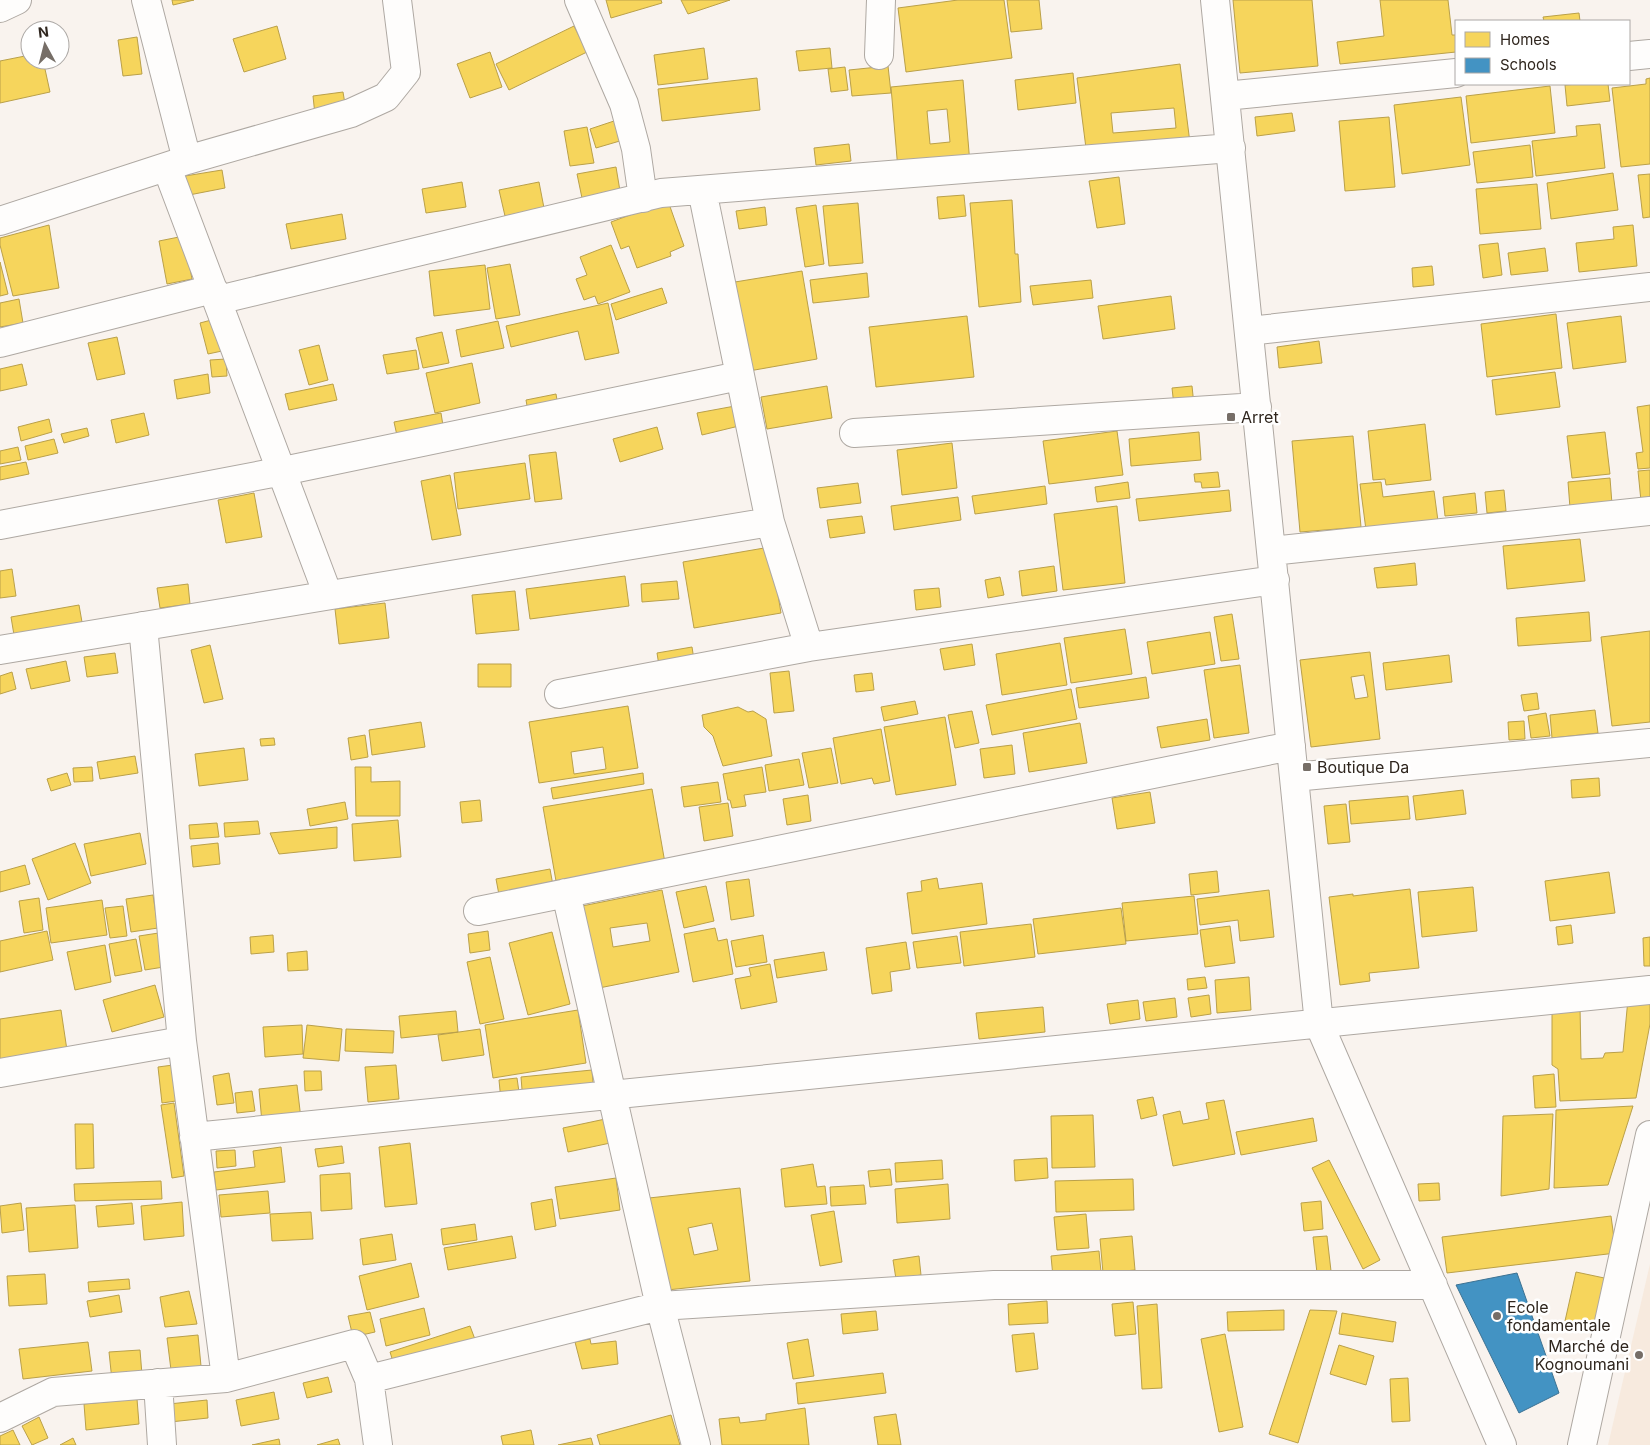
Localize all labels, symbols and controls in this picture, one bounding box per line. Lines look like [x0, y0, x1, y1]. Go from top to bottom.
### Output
north arrow [20, 20, 70, 70]
legend [1455, 20, 1630, 85]
text: N [37, 23, 50, 41]
text: Homes [1500, 30, 1550, 49]
text: Schools [1500, 55, 1557, 74]
place label: Arret [1241, 407, 1279, 427]
marker: Arret [1225, 411, 1237, 423]
place label: Boutique Da [1317, 757, 1409, 777]
marker: Boutique Da [1301, 761, 1313, 773]
place label: Ecole fondamentale [1507, 1297, 1611, 1335]
marker: Ecole fondamentale [1491, 1310, 1503, 1322]
place label: Marché de Kognoumani [1535, 1336, 1629, 1374]
marker: Marché de Kognoumani [1633, 1349, 1645, 1361]

